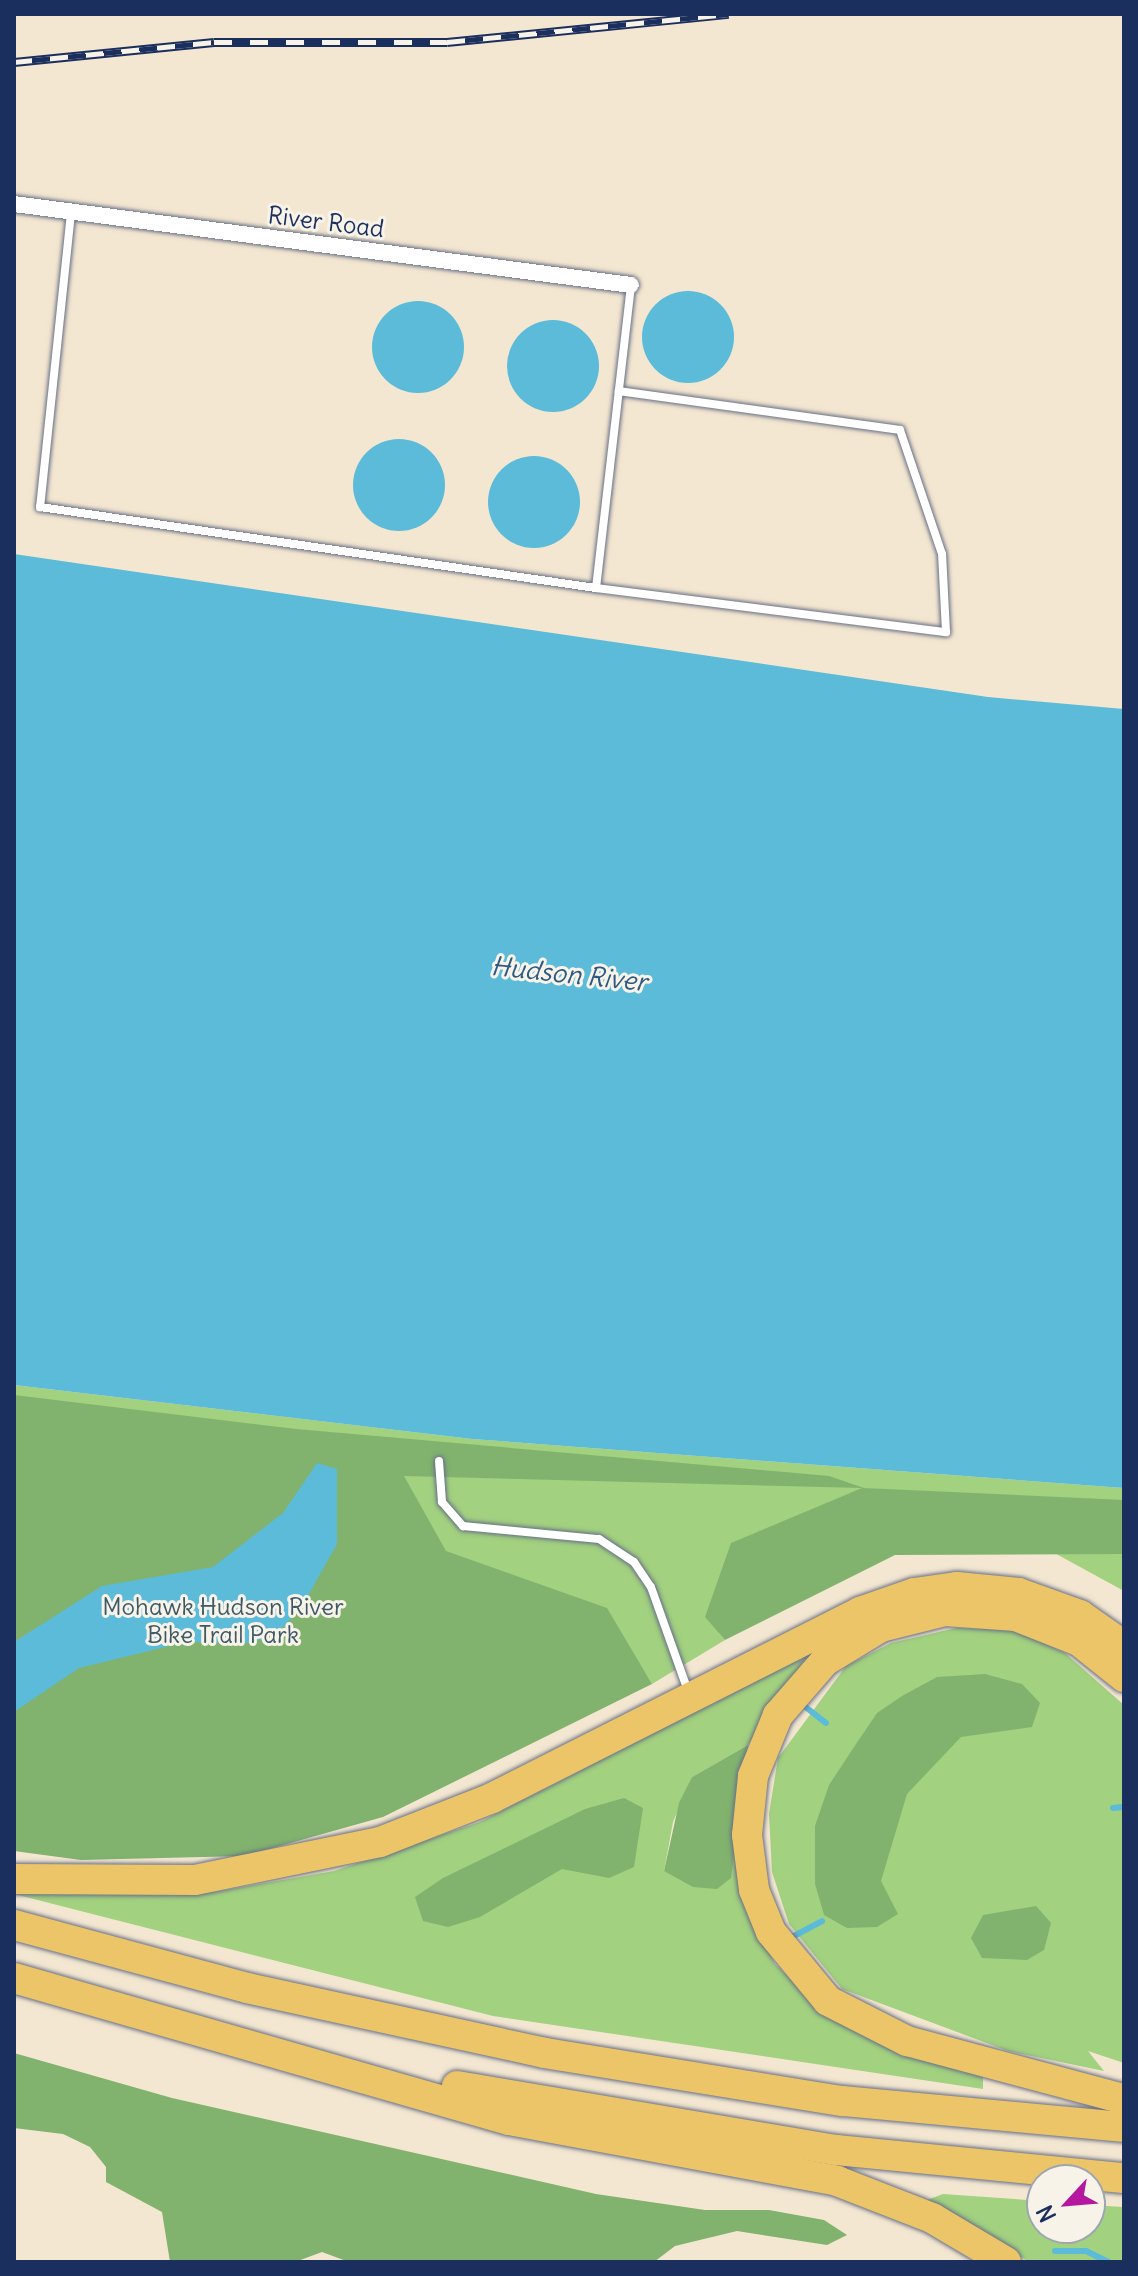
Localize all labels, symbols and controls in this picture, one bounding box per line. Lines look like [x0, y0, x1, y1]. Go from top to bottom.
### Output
street label: River Road [266, 201, 386, 243]
water label: Hudson River [490, 950, 648, 998]
park label: Mohawk Hudson River Bike Trail Park [102, 1593, 344, 1649]
north arrow [1026, 2164, 1106, 2244]
text: N [1030, 2201, 1062, 2227]

